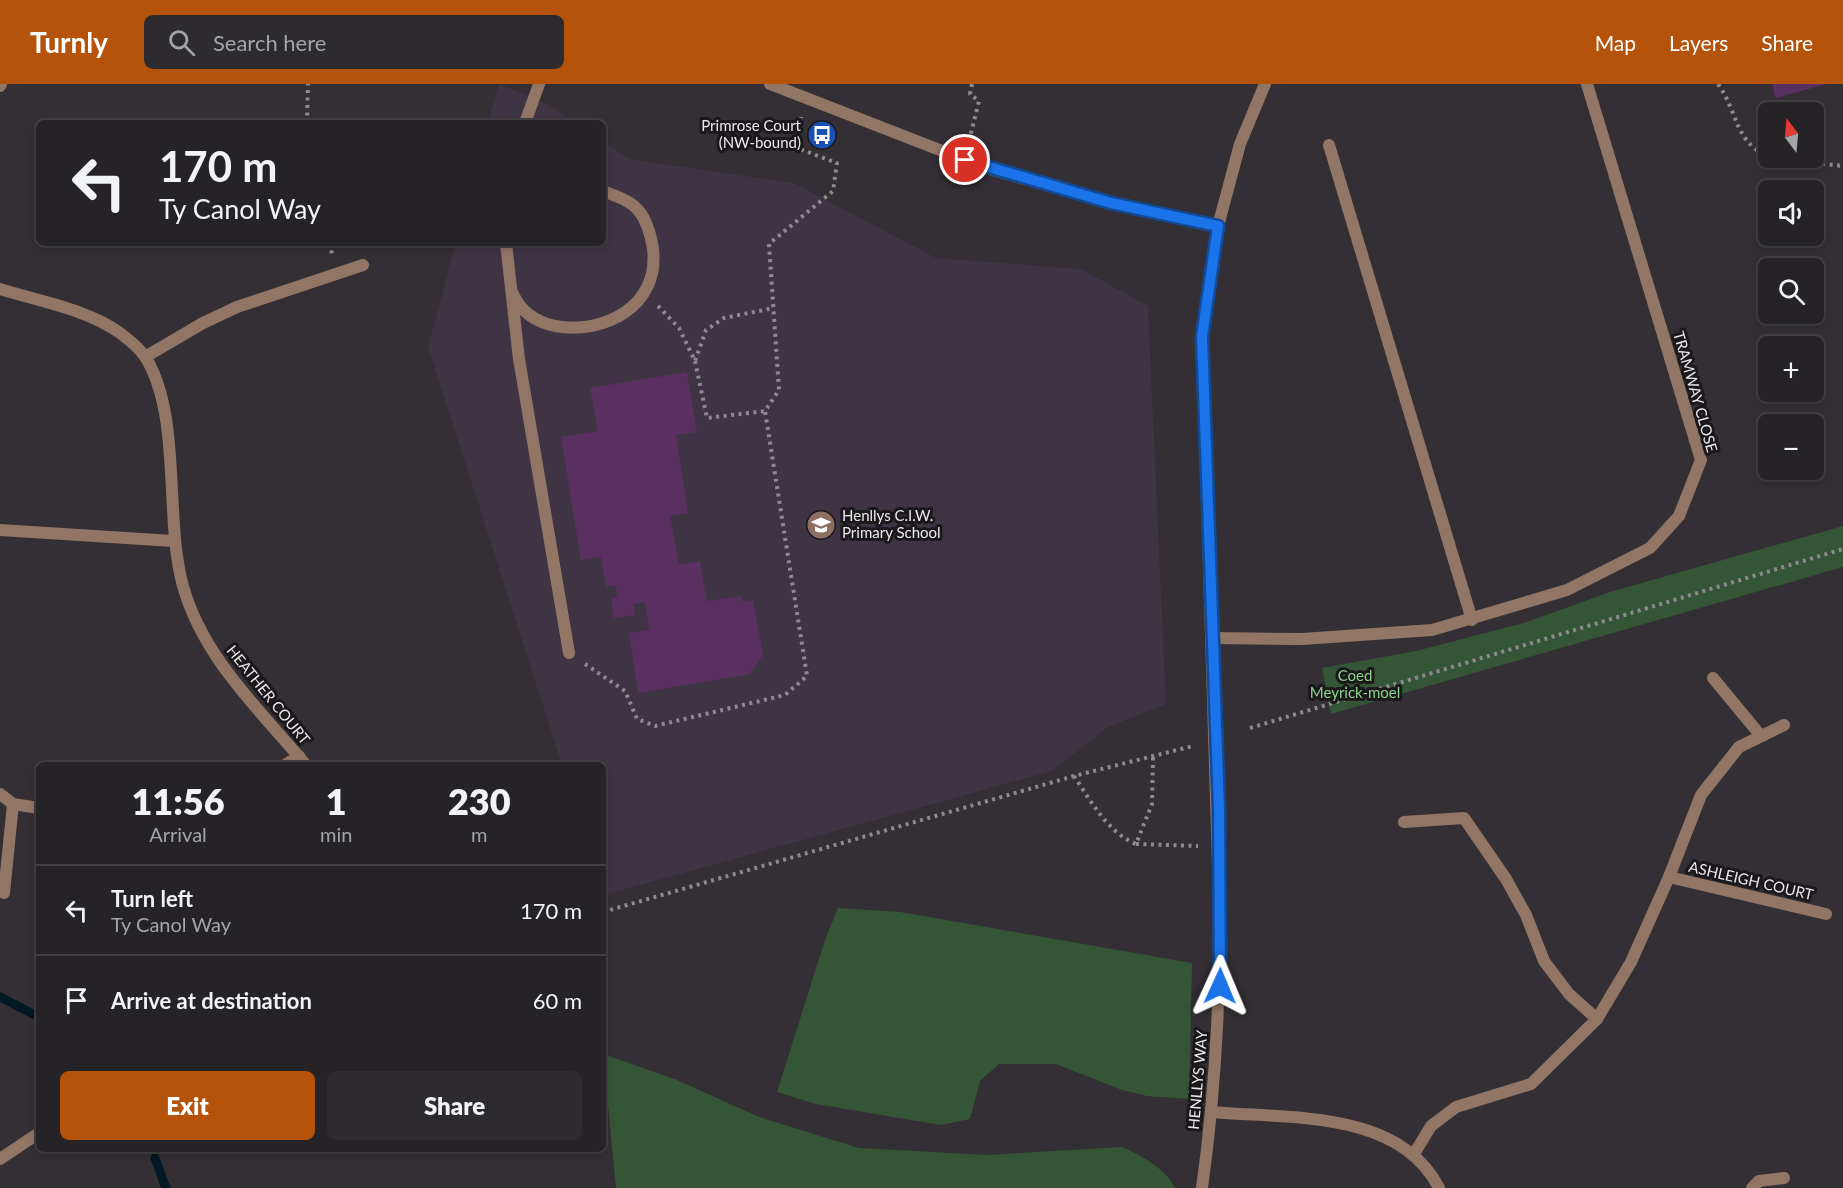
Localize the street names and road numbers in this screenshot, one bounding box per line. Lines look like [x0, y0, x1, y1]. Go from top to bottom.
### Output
street label: TRAMWAY CLOSE [1670, 329, 1722, 454]
street label: HEATHER COURT [223, 641, 314, 748]
street label: ASHLEIGH COURT [1687, 857, 1815, 903]
street label: HENLLYS WAY [1184, 1029, 1210, 1130]

